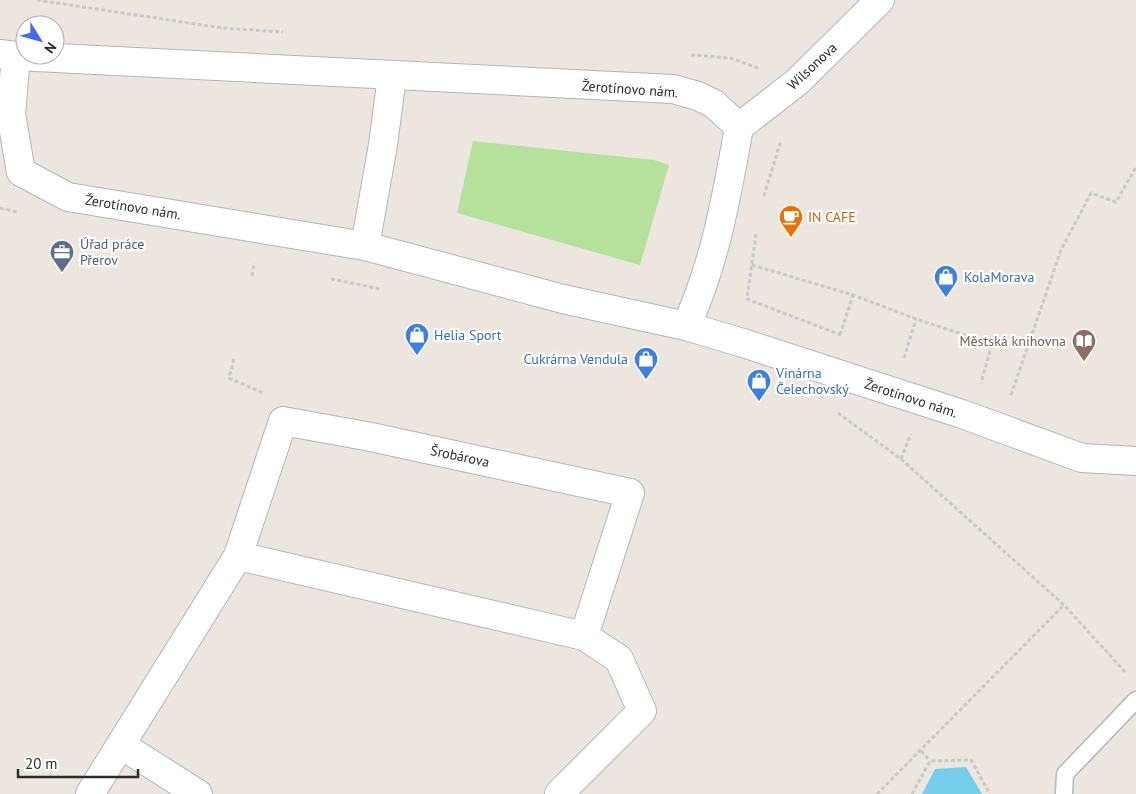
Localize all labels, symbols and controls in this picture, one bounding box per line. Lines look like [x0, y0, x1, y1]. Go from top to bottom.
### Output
north arrow [15, 15, 65, 65]
street label: Wilsonova [783, 38, 841, 94]
text: N [40, 39, 60, 57]
street label: Žerotínovo nám. [581, 77, 679, 101]
street label: Žerotínovo nám. [84, 191, 182, 223]
cafe icon: IN CAFE [778, 204, 804, 238]
place label: IN CAFE [808, 208, 856, 226]
place label: Úřad práce Přerov [80, 235, 144, 269]
office icon: Úřad práce Přerov [49, 239, 75, 273]
shop icon: KolaMorava [933, 264, 959, 298]
place label: KolaMorava [964, 268, 1034, 286]
shop icon: Helia Sport [404, 322, 430, 356]
place label: Helia Sport [434, 326, 502, 344]
library icon: Městská knihovna [1071, 328, 1097, 362]
place label: Městská knihovna [959, 332, 1066, 350]
shop icon: Cukrárna Vendula [633, 346, 659, 380]
place label: Cukrárna Vendula [524, 350, 628, 368]
place label: Vinárna Čelechovský [775, 364, 849, 398]
shop icon: Vinárna Čelechovský [746, 368, 772, 402]
street label: Žerotínovo nám. [862, 375, 960, 421]
street label: Šrobárova [429, 441, 491, 471]
scale bar [18, 746, 138, 778]
text: 20 m [25, 754, 58, 773]

